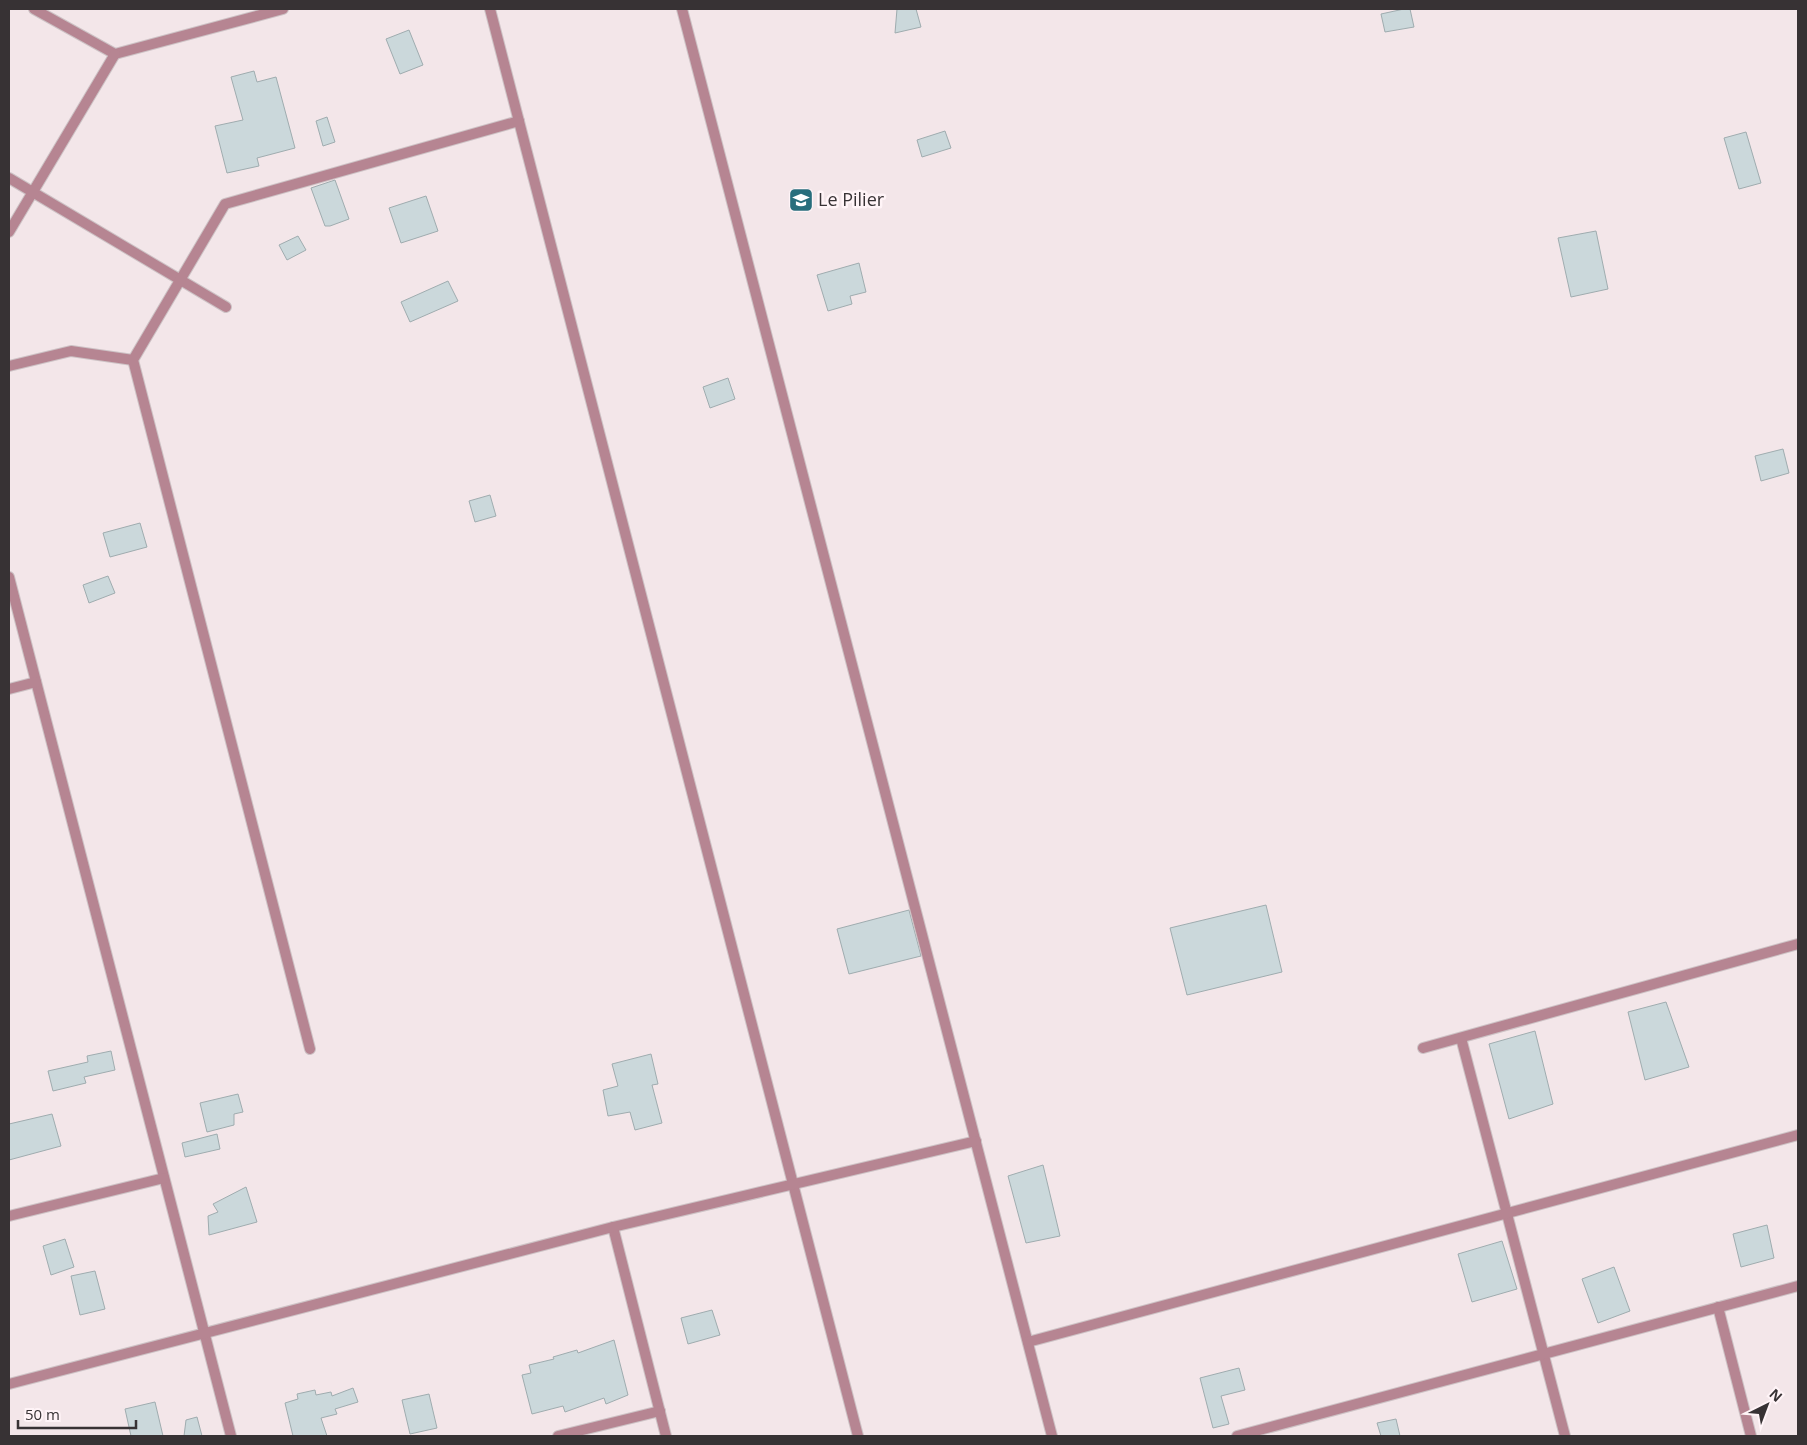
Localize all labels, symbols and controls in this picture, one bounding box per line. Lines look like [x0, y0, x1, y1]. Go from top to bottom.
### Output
school or university icon: Le Pilier [788, 187, 814, 213]
place label: Le Pilier [818, 187, 885, 211]
north arrow [1742, 1380, 1792, 1430]
text: N [1765, 1384, 1787, 1406]
scale bar [18, 1398, 135, 1430]
text: 50 m [25, 1404, 60, 1424]

